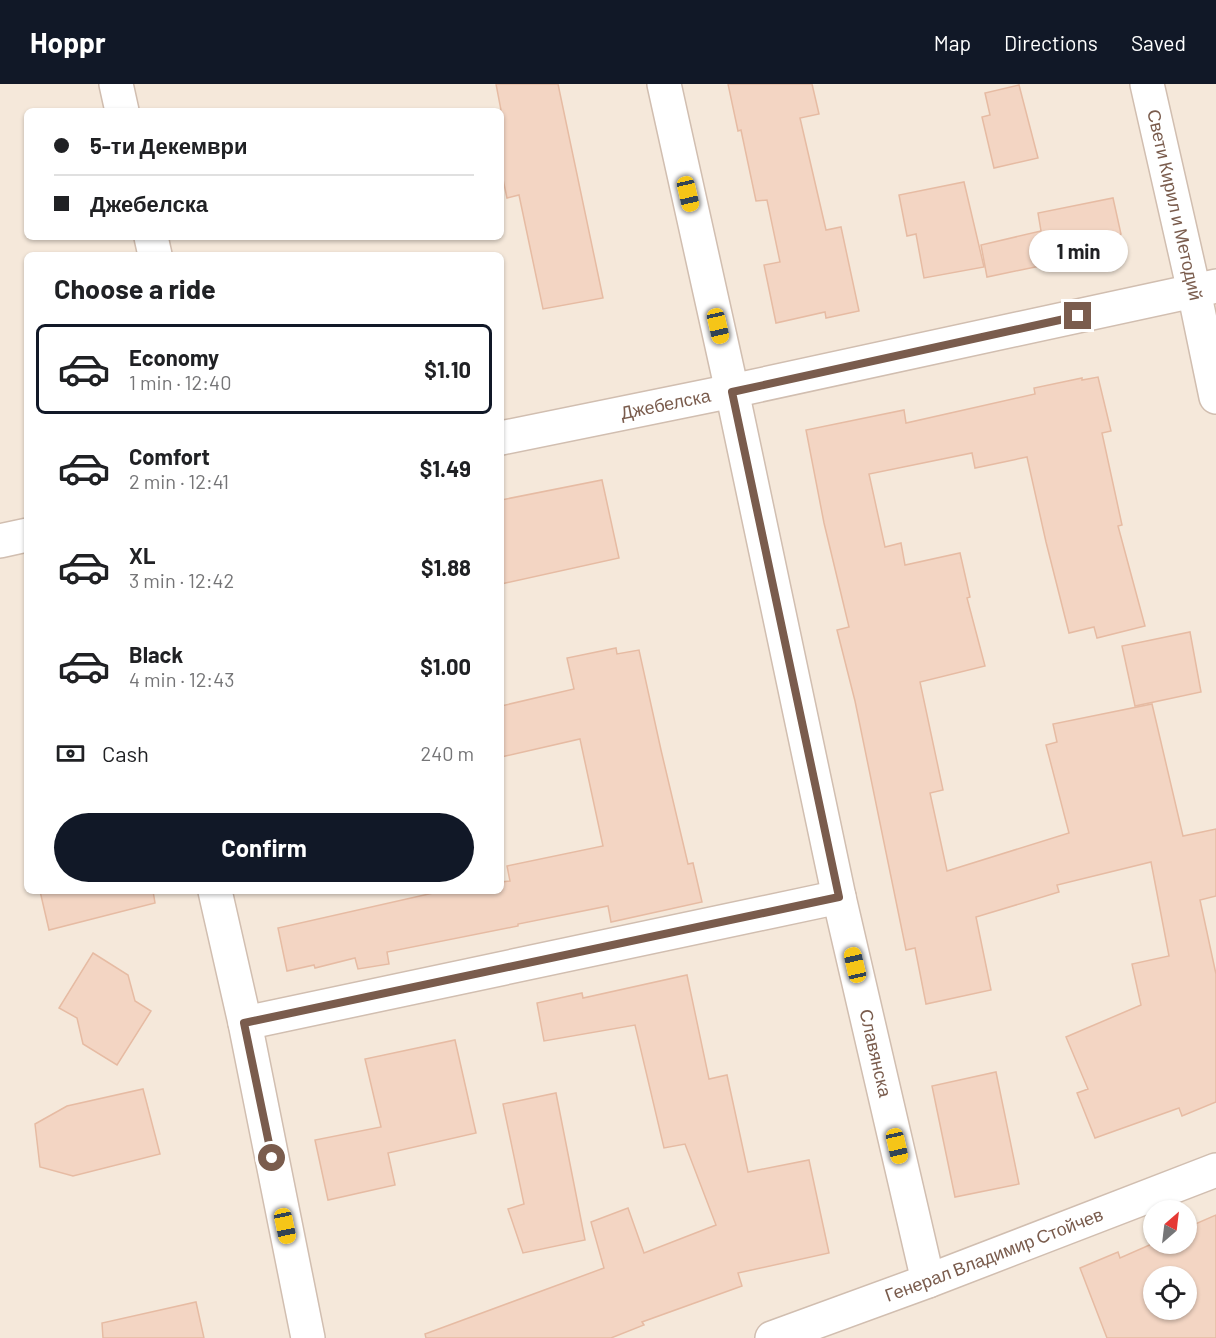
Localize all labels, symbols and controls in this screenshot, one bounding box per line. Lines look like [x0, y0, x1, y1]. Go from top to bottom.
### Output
text: Hoppr [30, 25, 106, 59]
text: Map [934, 30, 971, 55]
text: Directions [1004, 30, 1098, 55]
text: Saved [1131, 30, 1186, 55]
street label: Свети Кирил и Методий [1143, 107, 1208, 302]
text: 5-ти Декември [90, 132, 247, 158]
car [675, 174, 701, 214]
text: Джебелска [90, 190, 208, 216]
callout: 1 min [1028, 229, 1128, 271]
text: 1 min [1057, 239, 1100, 263]
text: Choose a ride [54, 272, 216, 304]
route end [1064, 302, 1091, 329]
car [705, 306, 731, 346]
icon: car [57, 342, 111, 396]
text: Economy [129, 344, 219, 370]
text: $1.10 [424, 356, 471, 382]
text: 1 min · 12:40 [129, 370, 231, 394]
street label: Джебелска [618, 383, 713, 423]
icon: car [57, 441, 111, 495]
text: Comfort [129, 443, 210, 469]
text: $1.49 [420, 455, 471, 481]
text: 2 min · 12:41 [129, 469, 229, 493]
icon: car [57, 540, 111, 594]
text: XL [129, 542, 155, 568]
text: $1.88 [421, 554, 471, 580]
text: 3 min · 12:42 [129, 568, 234, 592]
icon: car [57, 639, 111, 693]
text: Black [129, 641, 183, 667]
text: $1.00 [420, 653, 471, 679]
text: 4 min · 12:43 [129, 667, 234, 691]
icon: cash [54, 737, 87, 770]
text: Cash [102, 740, 149, 766]
text: 240 m [420, 741, 474, 765]
button: Confirm [54, 813, 474, 882]
car [842, 945, 868, 985]
street label: Славянска [855, 1007, 897, 1100]
car [884, 1126, 910, 1166]
route start [258, 1144, 285, 1171]
north arrow [1143, 1200, 1197, 1254]
map controls [1143, 1200, 1197, 1320]
street label: Генерал Владимир Стойчев [882, 1203, 1106, 1306]
car [272, 1207, 298, 1245]
button: locate [1143, 1266, 1197, 1320]

